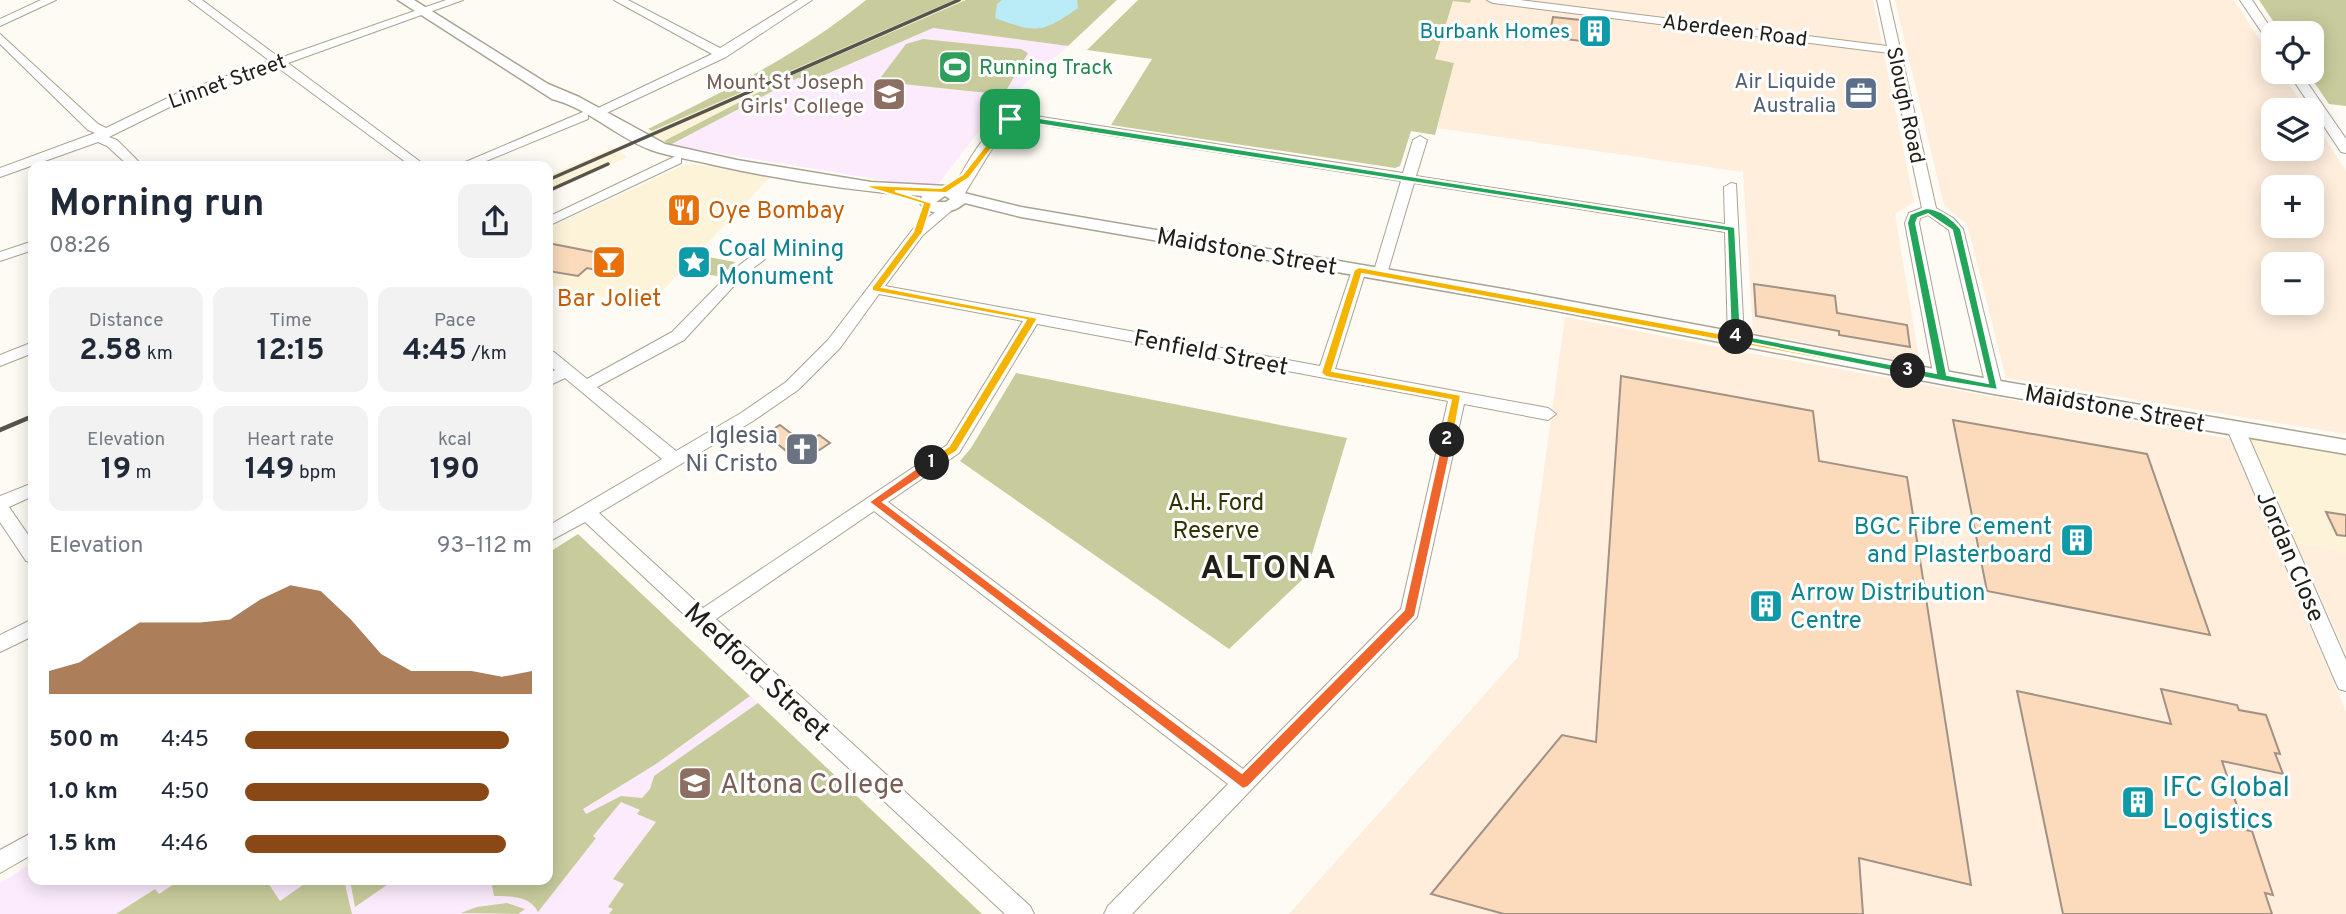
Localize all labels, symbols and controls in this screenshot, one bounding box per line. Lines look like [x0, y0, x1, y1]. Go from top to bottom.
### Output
street label: Aberdeen Road [1661, 9, 1809, 54]
building icon: Burbank Homes [1576, 12, 1614, 50]
place label: Burbank Homes [1419, 19, 1570, 46]
map controls [2261, 21, 2324, 315]
button: locate [2261, 21, 2324, 84]
street label: Slough Road [1879, 44, 1930, 166]
sports icon: Running Track [936, 48, 974, 86]
street label: Linnet Street [165, 49, 290, 116]
place label: Running Track [979, 55, 1113, 82]
place label: Air Liquide Australia [1734, 69, 1836, 120]
place label: Mount St Joseph Girls' College [706, 70, 864, 121]
office icon: Air Liquide Australia [1842, 74, 1880, 112]
school or university icon: Mount St Joseph Girls' College [870, 75, 908, 113]
pin [980, 89, 1040, 149]
button: layers [2261, 98, 2324, 161]
icon: arrive [991, 100, 1029, 138]
button: + [2261, 175, 2324, 238]
text: Morning run [49, 181, 265, 230]
button: share [458, 184, 532, 258]
restaurant icon: Oye Bombay [665, 191, 703, 229]
place label: Oye Bombay [708, 197, 845, 227]
street label: Maidstone Street [1154, 222, 1339, 284]
text: 08:26 [49, 232, 111, 261]
place label: Coal Mining Monument [718, 235, 844, 293]
bar icon: Bar Joliet [590, 243, 628, 281]
place icon: Coal Mining Monument [675, 243, 713, 281]
button: − [2261, 252, 2324, 315]
place label: Bar Joliet [557, 285, 661, 315]
text: Distance [89, 309, 163, 333]
text: Time [269, 309, 312, 333]
text: Pace [434, 309, 476, 333]
pin: 4 [1718, 320, 1754, 354]
street label: Fenfield Street [1131, 324, 1290, 384]
text: 4 [1729, 324, 1742, 348]
text: 2.58 [79, 333, 142, 370]
text: 12:15 [257, 333, 324, 370]
text: 4:45 [403, 333, 467, 370]
text: km [142, 342, 173, 366]
text: /km [467, 342, 507, 366]
pin: 3 [1890, 354, 1926, 388]
text: 3 [1902, 358, 1913, 382]
street label: Maidstone Street [2022, 379, 2207, 441]
place label: Iglesia Ni Cristo [685, 422, 778, 480]
pin: 2 [1430, 422, 1464, 458]
text: 2 [1441, 427, 1452, 451]
text: Elevation [87, 428, 165, 452]
text: Heart rate [247, 428, 334, 452]
text: kcal [438, 428, 472, 452]
church icon: Iglesia Ni Cristo [783, 430, 821, 468]
pin: 1 [914, 446, 950, 480]
text: 1 [928, 450, 935, 474]
text: 19 [101, 452, 131, 489]
text: 149 [245, 452, 294, 489]
text: 190 [430, 452, 480, 489]
text: m [131, 461, 152, 485]
text: bpm [294, 461, 336, 485]
street label: Jordan Close [2248, 487, 2330, 627]
park label: A.H. Ford Reserve [1168, 489, 1264, 547]
place label: BGC Fibre Cement and Plasterboard [1854, 513, 2052, 571]
building icon: BGC Fibre Cement and Plasterboard [2058, 521, 2096, 559]
text: Elevation [49, 532, 144, 561]
text: 93–112 m [437, 532, 532, 561]
district label: ALTONA [1200, 550, 1338, 590]
place label: Arrow Distribution Centre [1790, 579, 1986, 637]
building icon: Arrow Distribution Centre [1747, 587, 1785, 625]
street label: Medford Street [675, 596, 837, 750]
text: 500 m [49, 726, 119, 755]
text: 4:45 [161, 726, 209, 755]
school or university icon: Altona College [676, 764, 714, 802]
place label: Altona College [720, 768, 904, 804]
place label: IFC Global Logistics [2162, 771, 2290, 839]
text: 1.0 km [49, 778, 118, 807]
text: 4:50 [161, 778, 209, 807]
building icon: IFC Global Logistics [2119, 783, 2157, 821]
text: 1.5 km [49, 830, 117, 859]
text: 4:46 [161, 830, 208, 859]

